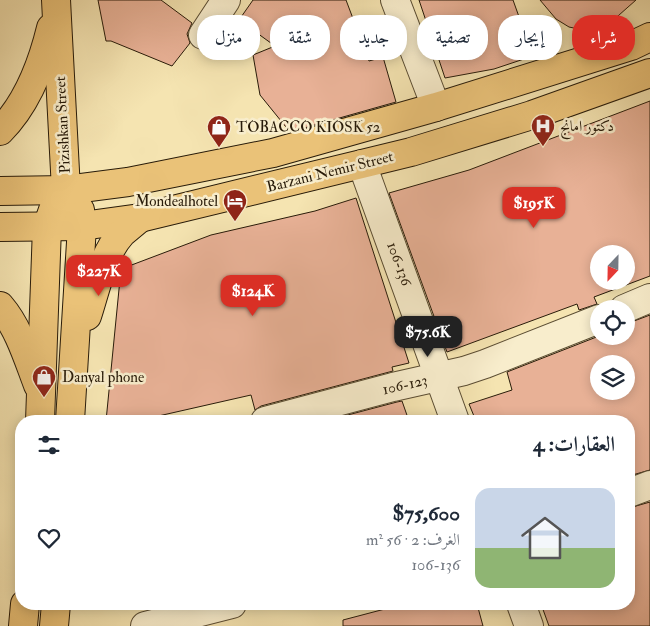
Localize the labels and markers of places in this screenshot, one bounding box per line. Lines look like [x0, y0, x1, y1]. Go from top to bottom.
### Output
hospital icon: دكتور امانج [530, 113, 556, 147]
shop icon: TOBACCO KIOSK 52 [206, 114, 232, 148]
place label: دكتور امانج [560, 117, 614, 140]
place label: TOBACCO KIOSK 52 [236, 118, 381, 137]
pin: $195K [499, 186, 569, 229]
hotel icon: Mondealhotel [222, 188, 248, 222]
place label: Mondealhotel [135, 192, 218, 211]
pin: $227K [64, 254, 134, 297]
pin: $124K [218, 274, 288, 317]
pin: $75.6K [387, 316, 469, 358]
shop icon: Danyal phone [31, 364, 57, 398]
place label: Danyal phone [62, 368, 144, 388]

